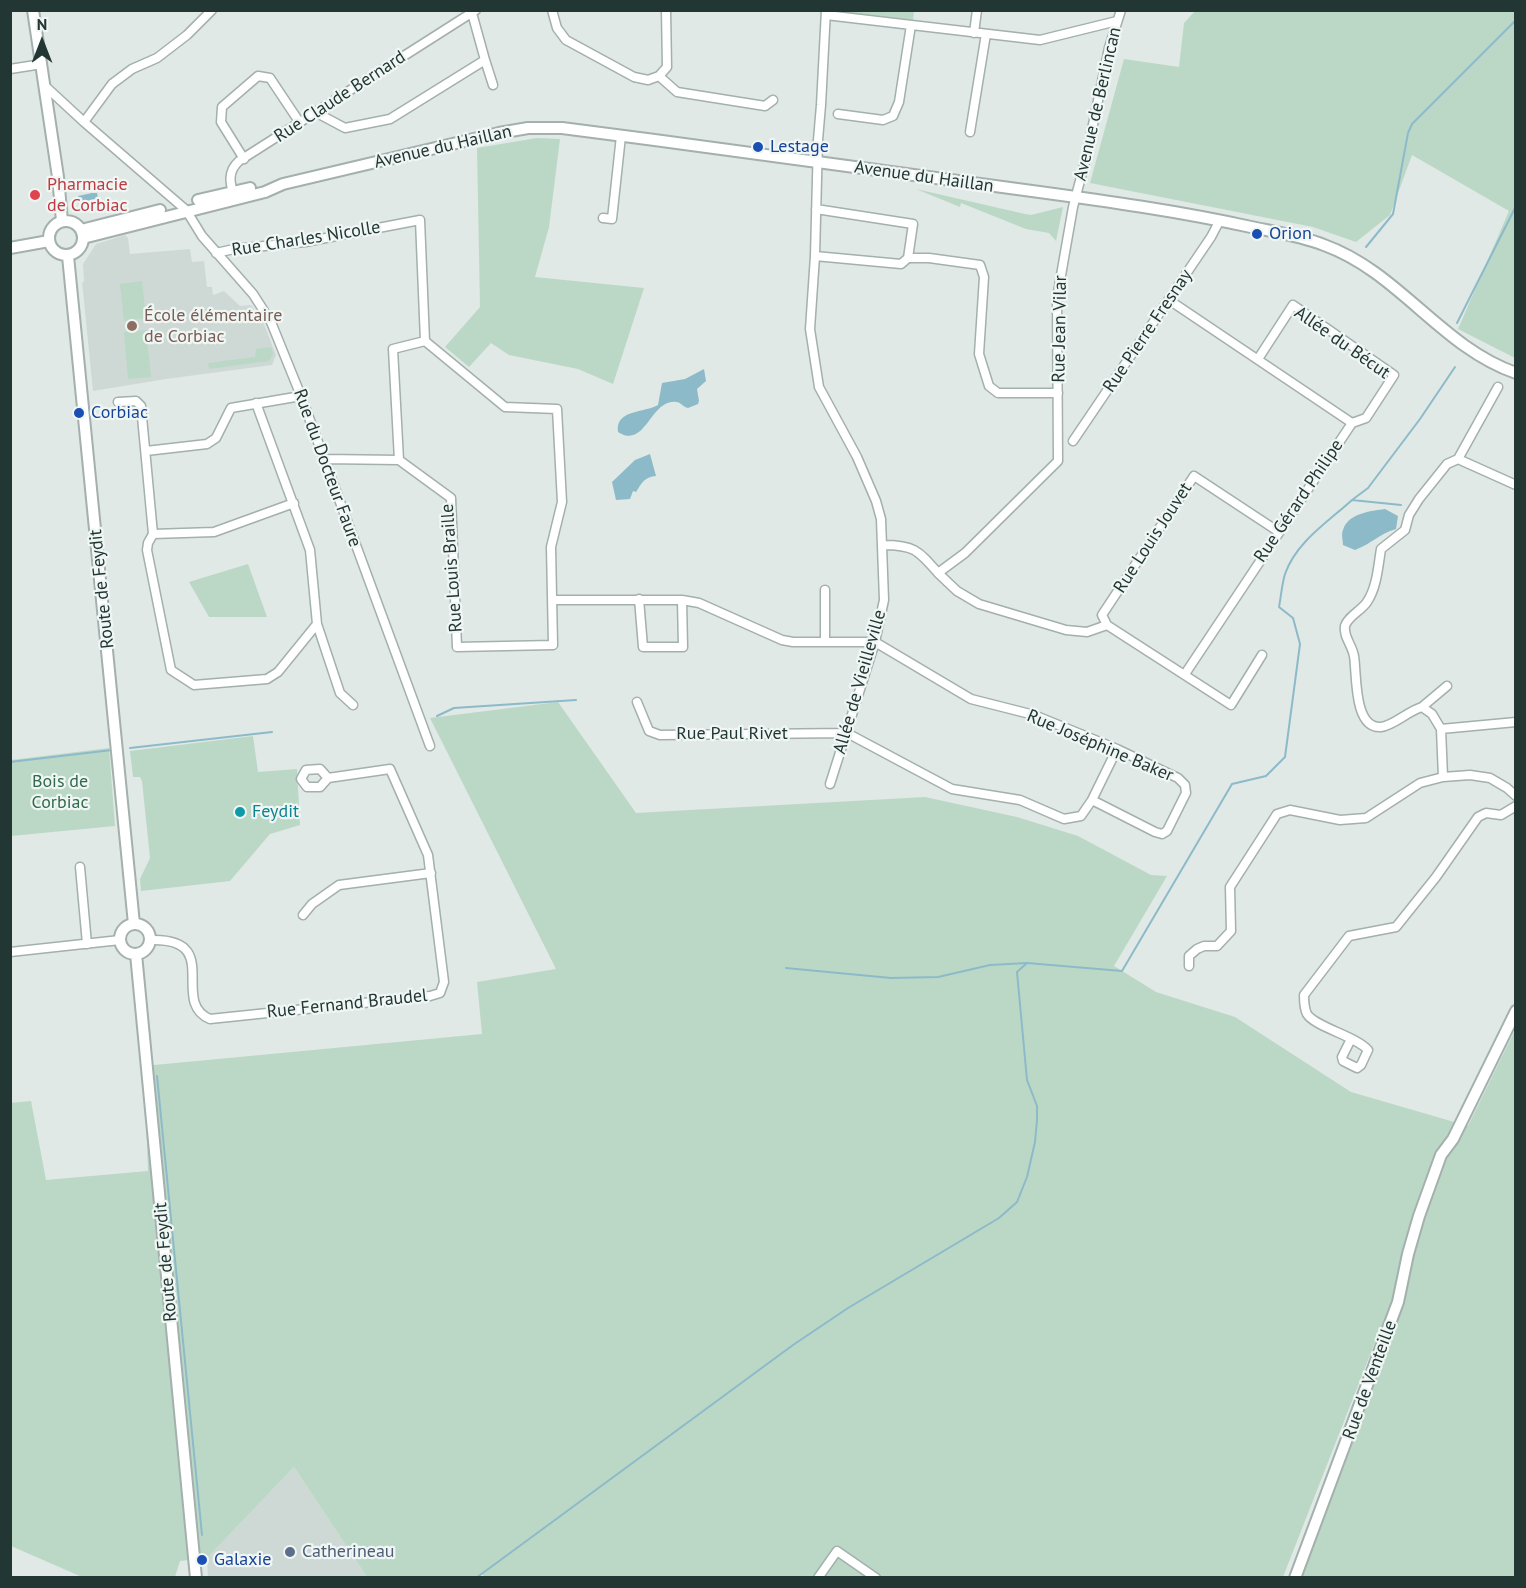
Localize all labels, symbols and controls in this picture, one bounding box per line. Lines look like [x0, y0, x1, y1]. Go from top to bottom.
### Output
north arrow [12, 12, 72, 72]
text: N [37, 14, 47, 34]
street label: Avenue de Berlincan [1070, 25, 1126, 183]
street label: Rue Claude Bernard [270, 46, 410, 148]
street label: Avenue du Haillan [372, 121, 514, 173]
place label: Lestage [770, 136, 829, 158]
marker: Lestage [751, 140, 765, 154]
street label: Avenue du Haillan [853, 157, 995, 197]
place label: Pharmacie de Corbiac [47, 174, 128, 216]
marker: Pharmacie de Corbiac [28, 188, 42, 202]
street label: Rue Charles Nicolle [230, 217, 382, 261]
place label: Orion [1269, 223, 1312, 245]
marker: Orion [1250, 227, 1264, 241]
street label: Rue Pierre Fresnay [1099, 265, 1197, 397]
street label: Rue Jean Vilar [1048, 275, 1072, 383]
street label: Allée du Bécut [1290, 302, 1394, 384]
place label: École élémentaire de Corbiac [144, 305, 282, 348]
marker: École élémentaire de Corbiac [125, 319, 139, 333]
street label: Rue du Docteur Faure [288, 386, 366, 550]
place label: Corbiac [91, 402, 148, 424]
marker: Corbiac [72, 406, 86, 420]
street label: Rue Gérard Philipe [1250, 435, 1348, 567]
street label: Rue Louis Jouvet [1109, 479, 1197, 597]
street label: Rue Louis Braille [437, 503, 467, 633]
street label: Route de Feydit [85, 528, 119, 650]
street label: Allée de Vieilleville [829, 607, 891, 757]
street label: Rue Joséphine Baker [1023, 705, 1177, 787]
street label: Rue Paul Rivet [676, 723, 788, 745]
park label: Bois de Corbiac [31, 771, 89, 814]
place label: Feydit [252, 801, 299, 823]
marker: Feydit [233, 805, 247, 819]
street label: Rue Fernand Braudel [266, 985, 428, 1023]
street label: Route de Feydit [150, 1201, 182, 1323]
street label: Rue de Venteille [1338, 1317, 1402, 1443]
place label: Catherineau [302, 1541, 395, 1563]
marker: Catherineau [283, 1545, 297, 1559]
place label: Galaxie [214, 1549, 271, 1571]
marker: Galaxie [195, 1553, 209, 1567]

